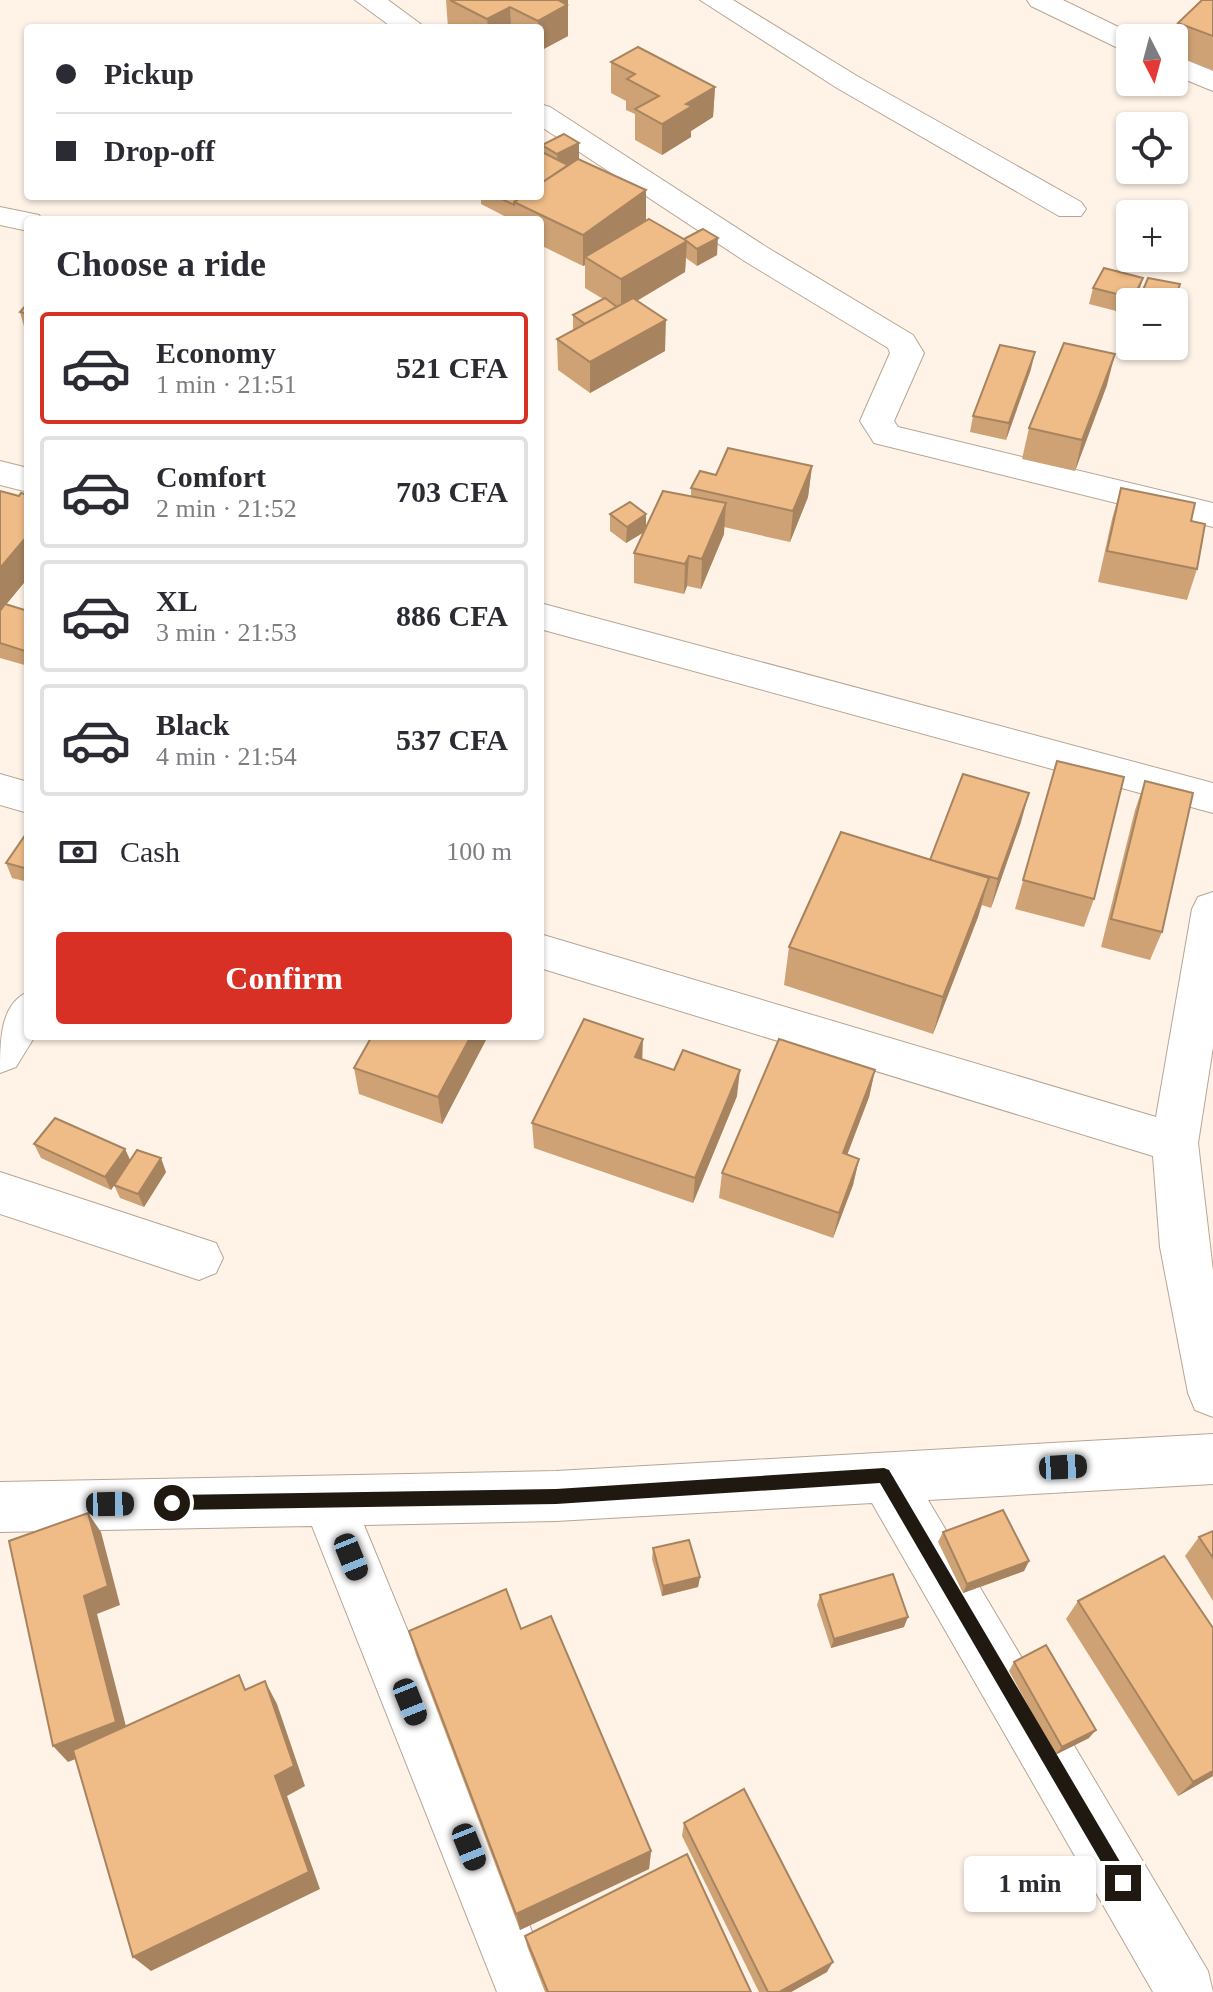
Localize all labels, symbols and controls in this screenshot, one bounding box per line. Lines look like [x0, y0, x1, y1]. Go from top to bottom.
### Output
north arrow [1116, 24, 1188, 96]
map controls [1116, 24, 1188, 360]
text: Pickup [104, 57, 194, 90]
button: locate [1116, 112, 1188, 184]
text: Drop-off [104, 134, 215, 167]
button: + [1116, 200, 1188, 272]
text: Choose a ride [56, 244, 266, 284]
button: − [1116, 288, 1188, 360]
icon: car [60, 332, 132, 404]
text: Economy [156, 336, 276, 369]
text: 521 CFA [396, 351, 508, 384]
text: 1 min · 21:51 [156, 370, 297, 399]
icon: car [60, 456, 132, 528]
text: Comfort [156, 460, 266, 493]
text: 703 CFA [396, 475, 508, 508]
text: 2 min · 21:52 [156, 494, 297, 523]
icon: car [60, 580, 132, 652]
text: XL [156, 584, 198, 617]
text: 886 CFA [396, 599, 508, 632]
text: 3 min · 21:53 [156, 618, 297, 647]
icon: car [60, 704, 132, 776]
text: Black [156, 708, 229, 741]
text: 537 CFA [396, 723, 508, 756]
text: 4 min · 21:54 [156, 742, 297, 771]
icon: cash [56, 830, 100, 874]
text: Cash [120, 835, 180, 868]
text: 100 m [446, 837, 512, 866]
button: Confirm [56, 932, 512, 1024]
car [1038, 1454, 1088, 1480]
route start [154, 1485, 190, 1521]
car [86, 1492, 134, 1516]
car [331, 1530, 371, 1584]
car [390, 1675, 430, 1729]
car [449, 1820, 489, 1874]
callout: 1 min [963, 1855, 1095, 1911]
route end [1105, 1865, 1141, 1901]
text: 1 min [999, 1869, 1061, 1898]

